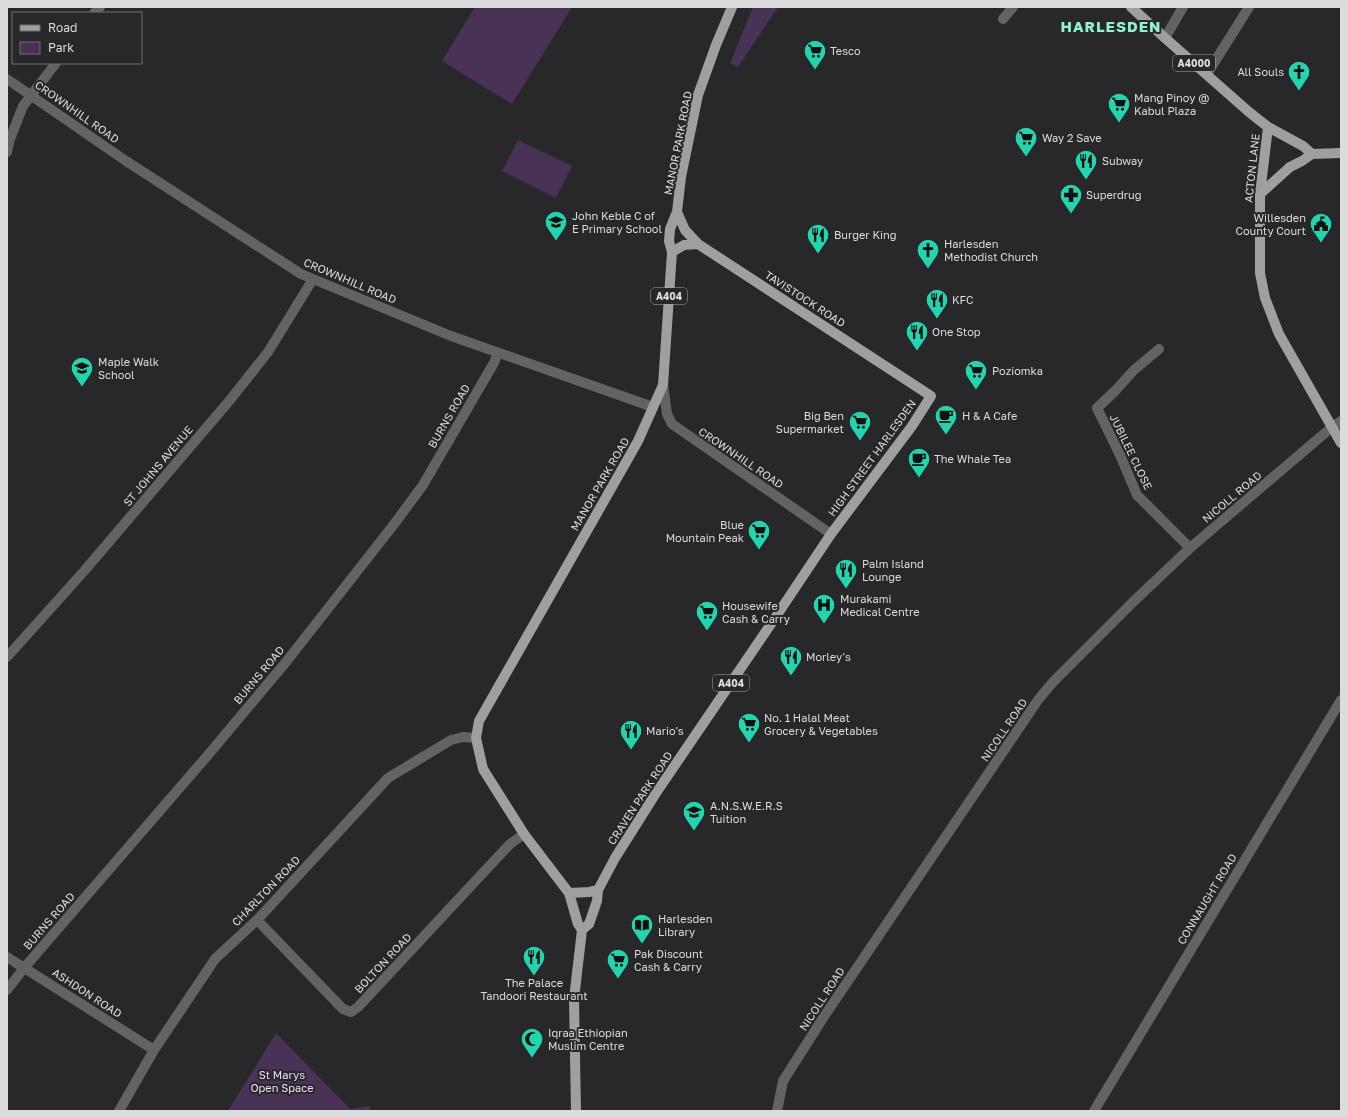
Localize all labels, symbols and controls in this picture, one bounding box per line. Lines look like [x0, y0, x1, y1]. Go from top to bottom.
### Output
legend [12, 12, 142, 64]
district label: HARLESDEN [1061, 17, 1161, 35]
text: Road [48, 20, 77, 35]
supermarket icon: Tesco [802, 38, 828, 71]
text: Park [48, 40, 74, 55]
place label: Tesco [830, 44, 861, 57]
road number: A4000 [1173, 55, 1215, 71]
church icon: All Souls [1286, 59, 1312, 92]
place label: All Souls [1237, 65, 1284, 78]
street label: CROWNHILL ROAD [33, 78, 122, 146]
street label: MANOR PARK ROAD [661, 90, 694, 196]
supermarket icon: Mang Pinoy @ Kabul Plaza [1106, 91, 1132, 124]
place label: Mang Pinoy @ Kabul Plaza [1134, 91, 1209, 117]
supermarket icon: Way 2 Save [1013, 125, 1039, 158]
place label: Way 2 Save [1042, 131, 1102, 144]
street label: ACTON LANE [1241, 133, 1262, 203]
restaurant icon: Subway [1073, 148, 1099, 181]
place label: Subway [1102, 154, 1143, 167]
pharmacy icon: Superdrug [1058, 182, 1084, 215]
place label: Superdrug [1086, 188, 1142, 201]
school or university icon: John Keble C of E Primary School [543, 209, 569, 242]
place label: John Keble C of E Primary School [572, 209, 662, 235]
place label: Willesden County Court [1235, 211, 1306, 237]
public building icon: Willesden County Court [1308, 211, 1334, 244]
restaurant icon: Burger King [805, 222, 831, 255]
place label: Burger King [834, 228, 896, 241]
church icon: Harlesden Methodist Church [915, 237, 941, 270]
place label: Harlesden Methodist Church [944, 237, 1038, 263]
street label: CROWNHILL ROAD [302, 255, 399, 306]
street label: TAVISTOCK ROAD [763, 268, 848, 330]
restaurant icon: KFC [924, 287, 950, 320]
road number: A404 [651, 288, 687, 304]
place label: KFC [952, 293, 974, 306]
restaurant icon: One Stop [904, 319, 930, 352]
place label: One Stop [932, 325, 981, 338]
school or university icon: Maple Walk School [69, 355, 95, 388]
place label: Maple Walk School [98, 355, 159, 381]
supermarket icon: Poziomka [963, 358, 989, 391]
place label: Poziomka [992, 364, 1043, 377]
street label: BURNS ROAD [425, 381, 472, 450]
street label: HIGH STREET HARLESDEN [825, 397, 918, 519]
cafe icon: H & A Cafe [933, 403, 959, 436]
place label: Big Ben Supermarket [776, 409, 844, 435]
supermarket icon: Big Ben Supermarket [847, 409, 873, 442]
place label: H & A Cafe [962, 409, 1017, 422]
street label: JUBILEE CLOSE [1108, 412, 1156, 492]
street label: ST JOHNS AVENUE [120, 423, 195, 508]
street label: CROWNHILL ROAD [696, 424, 786, 491]
street label: MANOR PARK ROAD [568, 435, 632, 533]
cafe icon: The Whale Tea [906, 446, 932, 479]
place label: The Whale Tea [934, 452, 1011, 465]
street label: NICOLL ROAD [1199, 468, 1264, 525]
place label: Blue Mountain Peak [666, 518, 744, 544]
supermarket icon: Blue Mountain Peak [746, 518, 772, 551]
restaurant icon: Palm Island Lounge [833, 557, 859, 590]
place label: Palm Island Lounge [862, 557, 924, 583]
hospital icon: Murakami Medical Centre [811, 592, 837, 625]
place label: Murakami Medical Centre [840, 592, 920, 618]
supermarket icon: Housewife Cash & Carry [694, 599, 720, 632]
place label: Housewife Cash & Carry [722, 599, 790, 625]
street label: BURNS ROAD [231, 643, 287, 706]
restaurant icon: Morley's [778, 644, 804, 677]
place label: Morley's [806, 650, 851, 663]
road number: A404 [713, 675, 749, 691]
street label: NICOLL ROAD [978, 696, 1030, 764]
supermarket icon: No. 1 Halal Meat Grocery & Vegetables [736, 711, 762, 744]
place label: No. 1 Halal Meat Grocery & Vegetables [764, 711, 878, 737]
restaurant icon: Mario's [618, 718, 644, 751]
place label: Mario's [646, 724, 684, 737]
street label: CRAVEN PARK ROAD [605, 748, 675, 847]
school or university icon: A.N.S.W.E.R.S Tuition [681, 799, 707, 832]
place label: A.N.S.W.E.R.S Tuition [710, 799, 783, 825]
street label: CONNAUGHT ROAD [1174, 851, 1239, 946]
street label: CHARLTON ROAD [229, 853, 303, 928]
street label: BURNS ROAD [20, 889, 77, 952]
library icon: Harlesden Library [629, 912, 655, 945]
place label: Harlesden Library [658, 912, 712, 938]
street label: BOLTON ROAD [352, 930, 414, 995]
restaurant icon: The Palace Tandoori Restaurant [521, 944, 547, 977]
supermarket icon: Pak Discount Cash & Carry [605, 947, 631, 980]
place label: Pak Discount Cash & Carry [634, 947, 703, 973]
street label: NICOLL ROAD [796, 964, 847, 1033]
street label: ASHDON ROAD [50, 965, 125, 1020]
place label: The Palace Tandoori Restaurant [480, 976, 588, 1002]
mosque icon: Iqraa Ethiopian Muslim Centre [519, 1026, 545, 1059]
place label: Iqraa Ethiopian Muslim Centre [548, 1026, 628, 1052]
park label: St Marys Open Space [250, 1068, 314, 1094]

